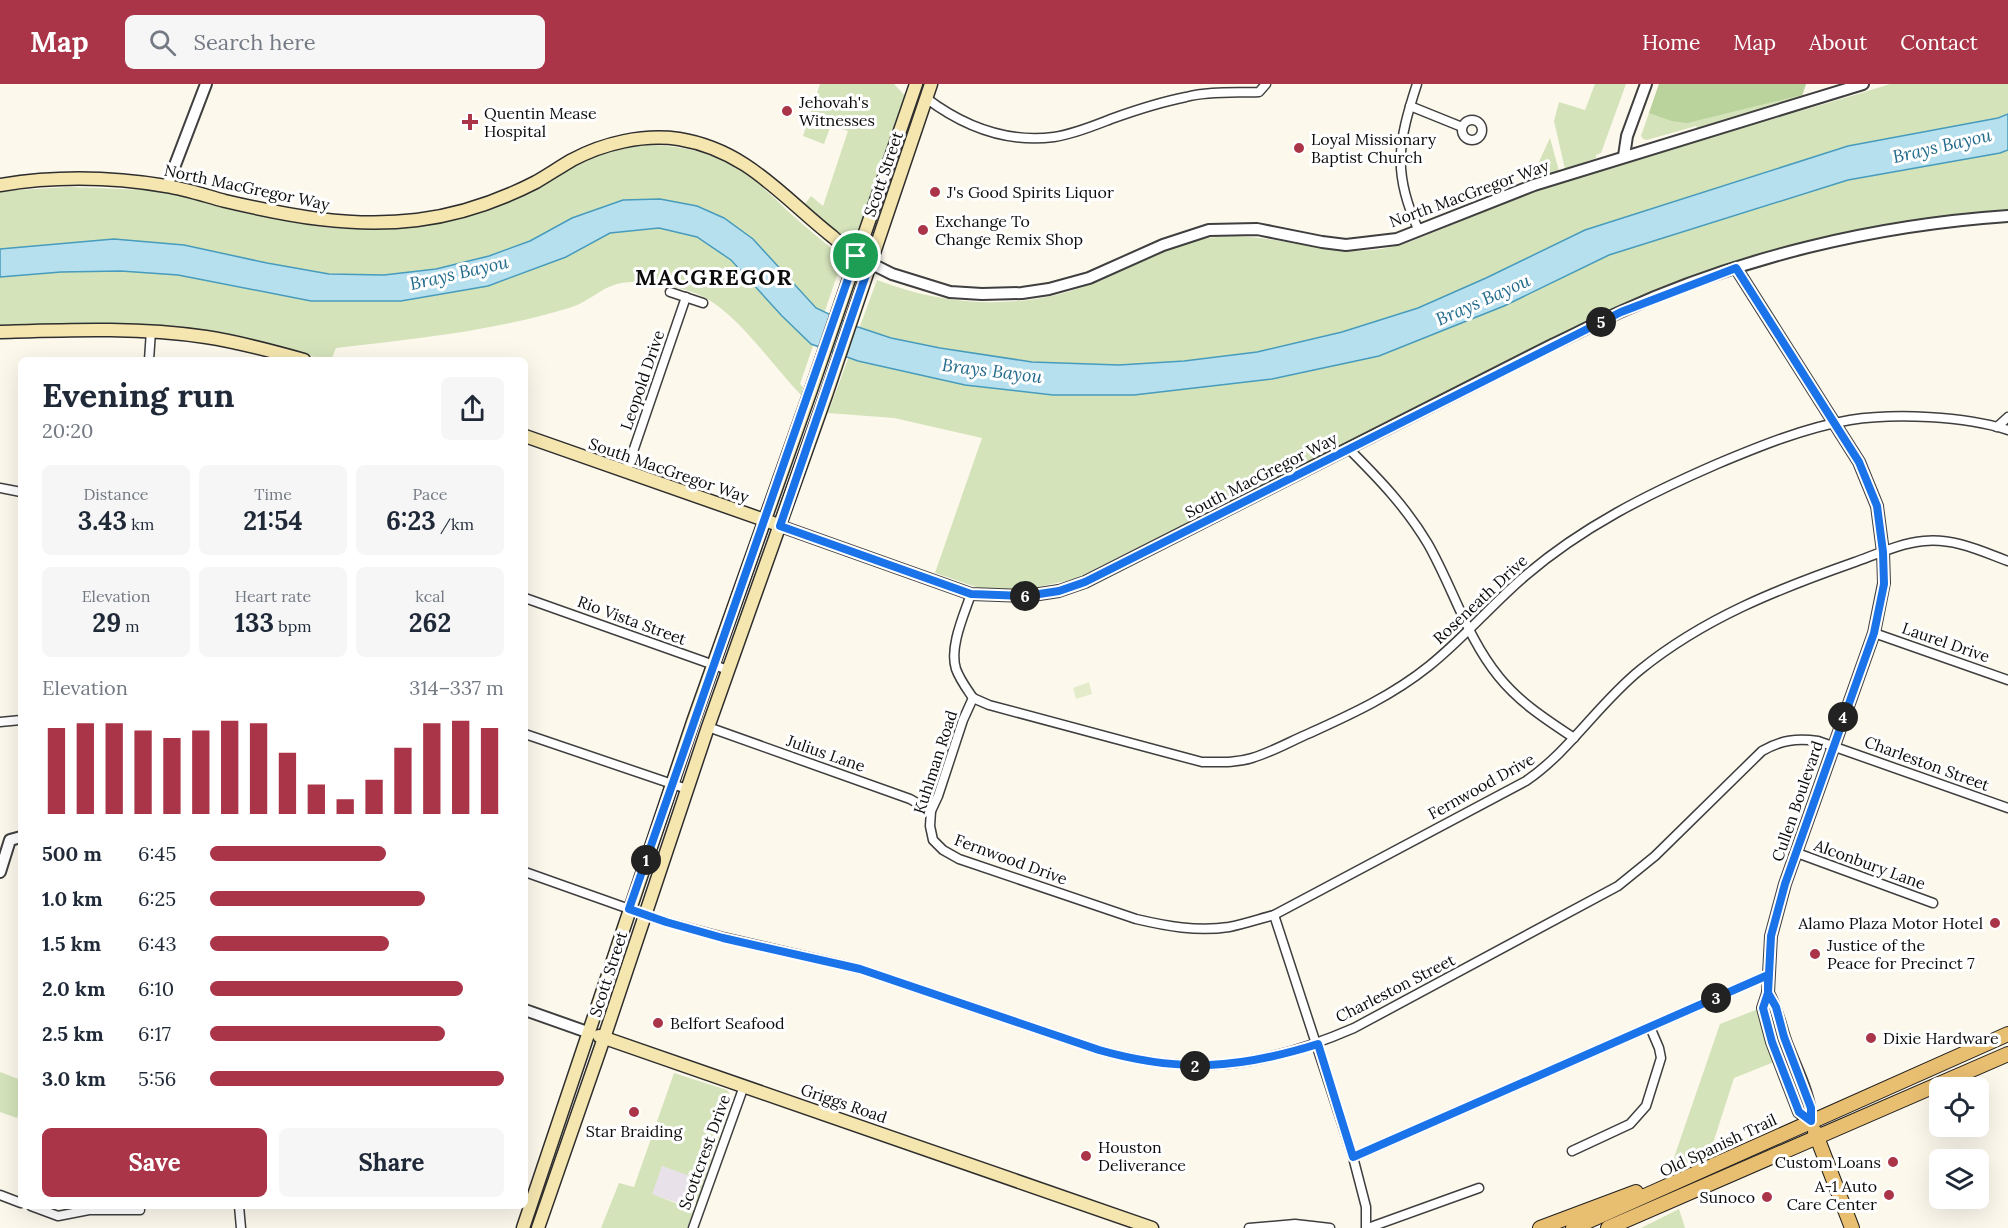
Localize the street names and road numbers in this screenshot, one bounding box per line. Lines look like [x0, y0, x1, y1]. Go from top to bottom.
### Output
street label: Scott Street [859, 128, 907, 219]
street label: North MacGregor Way [1386, 155, 1552, 231]
street label: North MacGregor Way [162, 160, 332, 214]
street label: Leopold Drive [616, 327, 669, 433]
street label: South MacGregor Way [1182, 428, 1341, 522]
street label: South MacGregor Way [586, 433, 752, 507]
street label: Roseneath Drive [1429, 550, 1532, 648]
street label: Rio Vista Street [575, 591, 690, 649]
street label: Laurel Drive [1900, 618, 1993, 666]
street label: Kuhlman Road [909, 707, 961, 816]
street label: Julius Lane [783, 730, 868, 776]
street label: Charleston Street [1862, 731, 1993, 795]
street label: Cullen Boulevard [1767, 738, 1827, 864]
street label: Fernwood Drive [1424, 748, 1538, 824]
street label: Fernwood Drive [952, 829, 1070, 889]
street label: Alconbury Lane [1811, 834, 1929, 893]
street label: Scott Street [585, 928, 632, 1019]
street label: Charleston Street [1332, 949, 1459, 1027]
street label: Griggs Road [798, 1079, 890, 1127]
street label: Scottcrest Drive [674, 1091, 734, 1212]
street label: Old Spanish Trail [1656, 1109, 1780, 1181]

